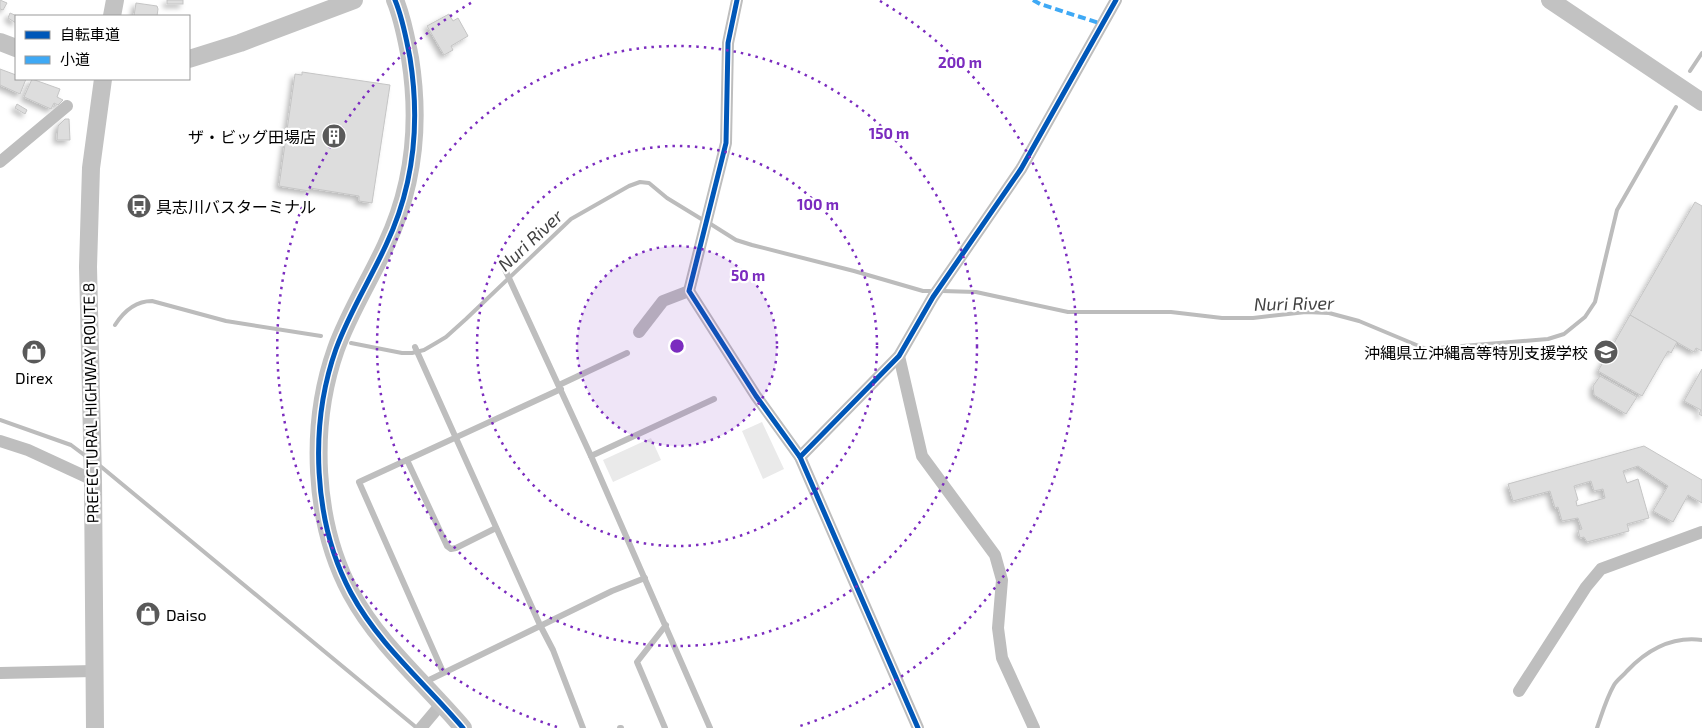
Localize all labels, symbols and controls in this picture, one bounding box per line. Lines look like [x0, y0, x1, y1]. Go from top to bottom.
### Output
legend [15, 15, 190, 80]
text: 自転車道 [60, 25, 120, 43]
text: 小道 [60, 50, 90, 68]
text: 200 m [938, 53, 982, 71]
building icon: ザ・ビッグ田場店 [321, 123, 347, 149]
text: 150 m [869, 124, 909, 142]
place label: ザ・ビッグ田場店 [188, 127, 316, 146]
bus stop icon: 具志川バスターミナル [126, 193, 152, 219]
text: 100 m [797, 195, 839, 213]
place label: 具志川バスターミナル [156, 197, 316, 216]
water label: Nuri River [493, 204, 568, 275]
text: 50 m [731, 266, 765, 284]
street label: PREFECTURAL HIGHWAY ROUTE 8 [78, 283, 102, 523]
water label: Nuri River [1254, 291, 1335, 315]
centre of rings [668, 337, 686, 355]
shop icon: Direx [21, 339, 47, 365]
school or university icon: 沖縄県立沖縄高等特別支援学校 [1593, 339, 1619, 365]
place label: 沖縄県立沖縄高等特別支援学校 [1364, 343, 1588, 362]
place label: Direx [15, 368, 53, 387]
shop icon: Daiso [135, 601, 161, 627]
place label: Daiso [166, 605, 207, 624]

